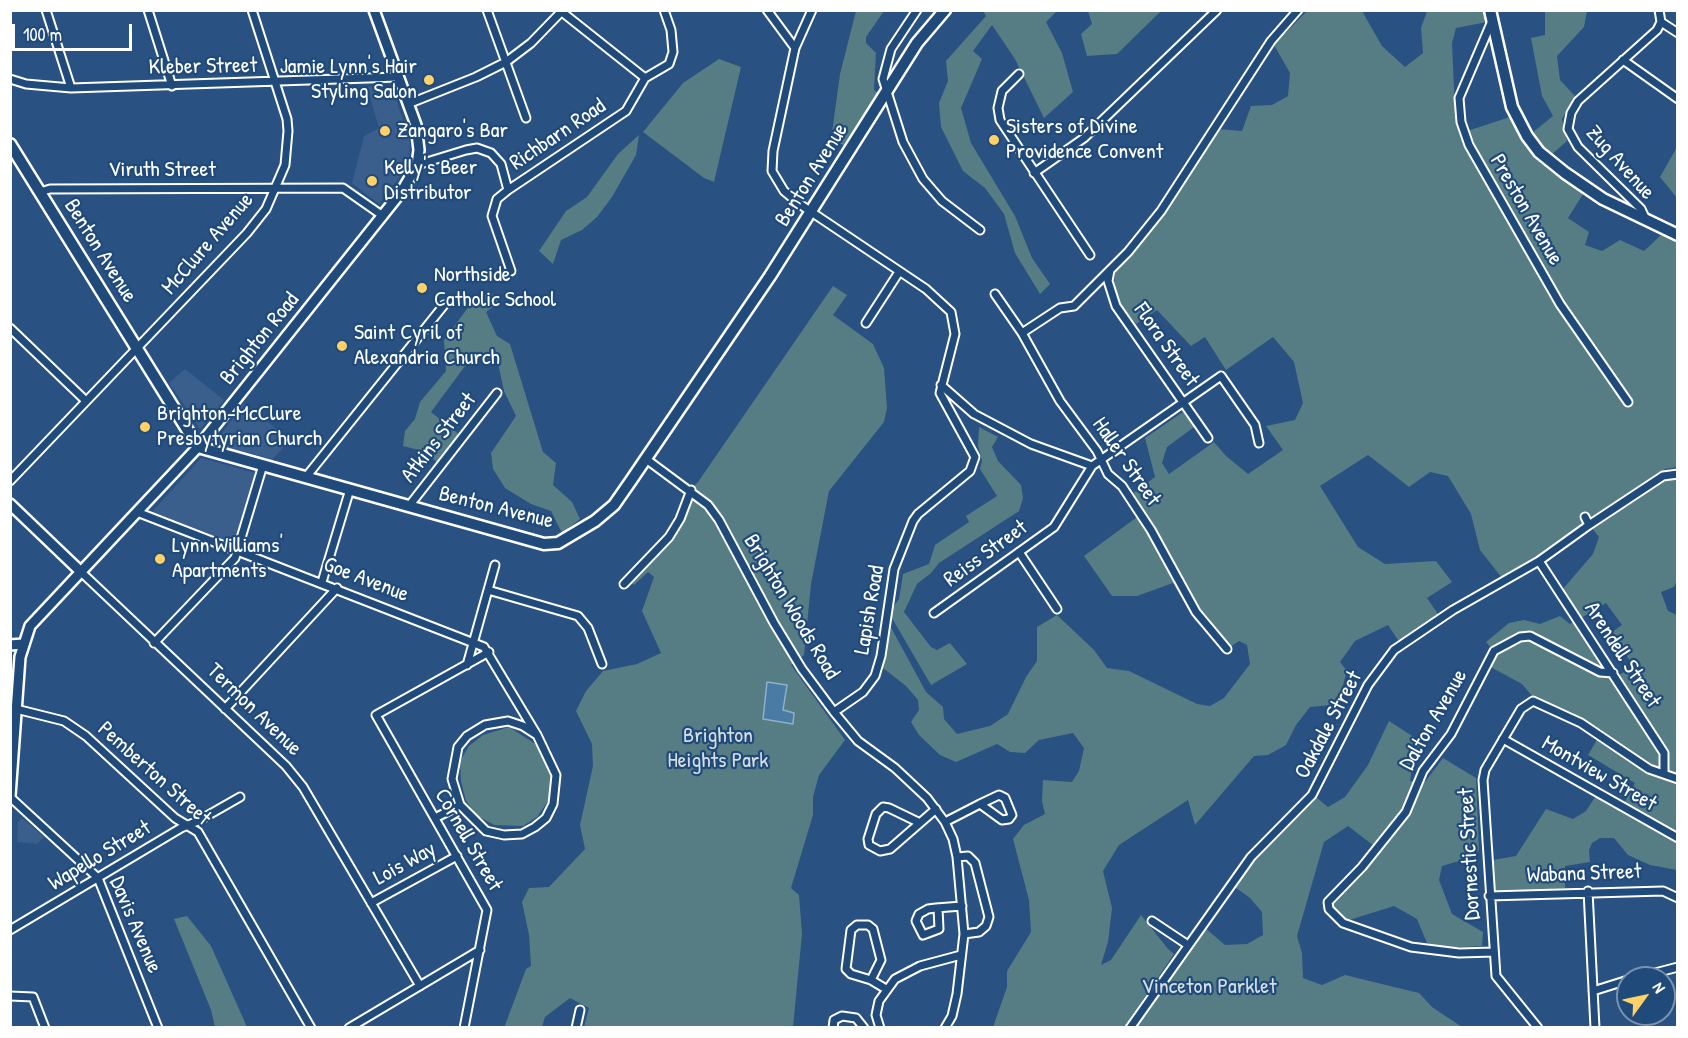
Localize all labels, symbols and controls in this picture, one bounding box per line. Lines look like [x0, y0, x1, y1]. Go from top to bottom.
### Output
scale bar [15, 12, 135, 50]
text: 100 m [23, 22, 62, 47]
street label: Kleber Street [148, 53, 258, 81]
place label: Jamie Lynn's Hair Styling Salon [280, 54, 417, 106]
marker: Jamie Lynn's Hair Styling Salon [422, 73, 436, 87]
street label: Richbarn Road [505, 93, 611, 177]
place label: Sisters of Divine Providence Convent [1006, 114, 1163, 166]
place label: Zangaro's Bar [397, 118, 508, 144]
street label: Benton Avenue [770, 118, 854, 232]
street label: Zug Avenue [1580, 121, 1660, 205]
marker: Zangaro's Bar [378, 124, 392, 138]
marker: Sisters of Divine Providence Convent [987, 133, 1001, 147]
street label: Preston Avenue [1484, 150, 1568, 270]
place label: Kelly's Beer Distributor [384, 155, 477, 206]
street label: Viruth Street [108, 157, 216, 183]
marker: Kelly's Beer Distributor [365, 174, 379, 188]
street label: McClure Avenue [157, 188, 259, 300]
street label: Benton Avenue [58, 194, 142, 308]
place label: Northside Catholic School [434, 262, 556, 314]
marker: Northside Catholic School [415, 281, 429, 295]
street label: Brighton Road [215, 288, 305, 390]
street label: Flora Street [1128, 298, 1204, 392]
place label: Saint Cyril of Alexandria Church [354, 320, 500, 372]
marker: Saint Cyril of Alexandria Church [335, 339, 349, 353]
street label: Atkins Street [396, 388, 482, 488]
place label: Brighton-McClure Presbytyrian Church [157, 401, 322, 452]
street label: Haller Street [1086, 413, 1166, 511]
marker: Brighton-McClure Presbytyrian Church [138, 420, 152, 434]
street label: Benton Avenue [436, 481, 556, 535]
street label: Reiss Street [939, 515, 1033, 593]
street label: Brighton Woods Road [737, 530, 845, 684]
place label: Lynn Williams' Apartments [172, 533, 283, 584]
marker: Lynn Williams' Apartments [153, 552, 167, 566]
street label: Goe Avenue [320, 552, 412, 608]
street label: Lapish Road [849, 563, 891, 657]
street label: Arendell Street [1578, 597, 1666, 713]
street label: Termon Avenue [201, 658, 307, 762]
street label: Dalton Avenue [1395, 665, 1473, 775]
street label: Oakdale Street [1290, 667, 1368, 783]
street label: Pemberton Street [92, 716, 216, 832]
park label: Brighton Heights Park [668, 723, 768, 774]
street label: Montview Street [1537, 730, 1661, 818]
street label: Cornell Street [428, 784, 508, 896]
street label: Dornestic Street [1453, 787, 1487, 921]
street label: Wapello Street [44, 815, 156, 897]
street label: Lois Way [369, 836, 441, 892]
street label: Wabana Street [1526, 859, 1642, 889]
street label: Davis Avenue [103, 873, 167, 977]
north arrow [1616, 966, 1676, 1026]
park label: Vinceton Parklet [1142, 974, 1276, 1000]
text: N [1648, 978, 1671, 997]

